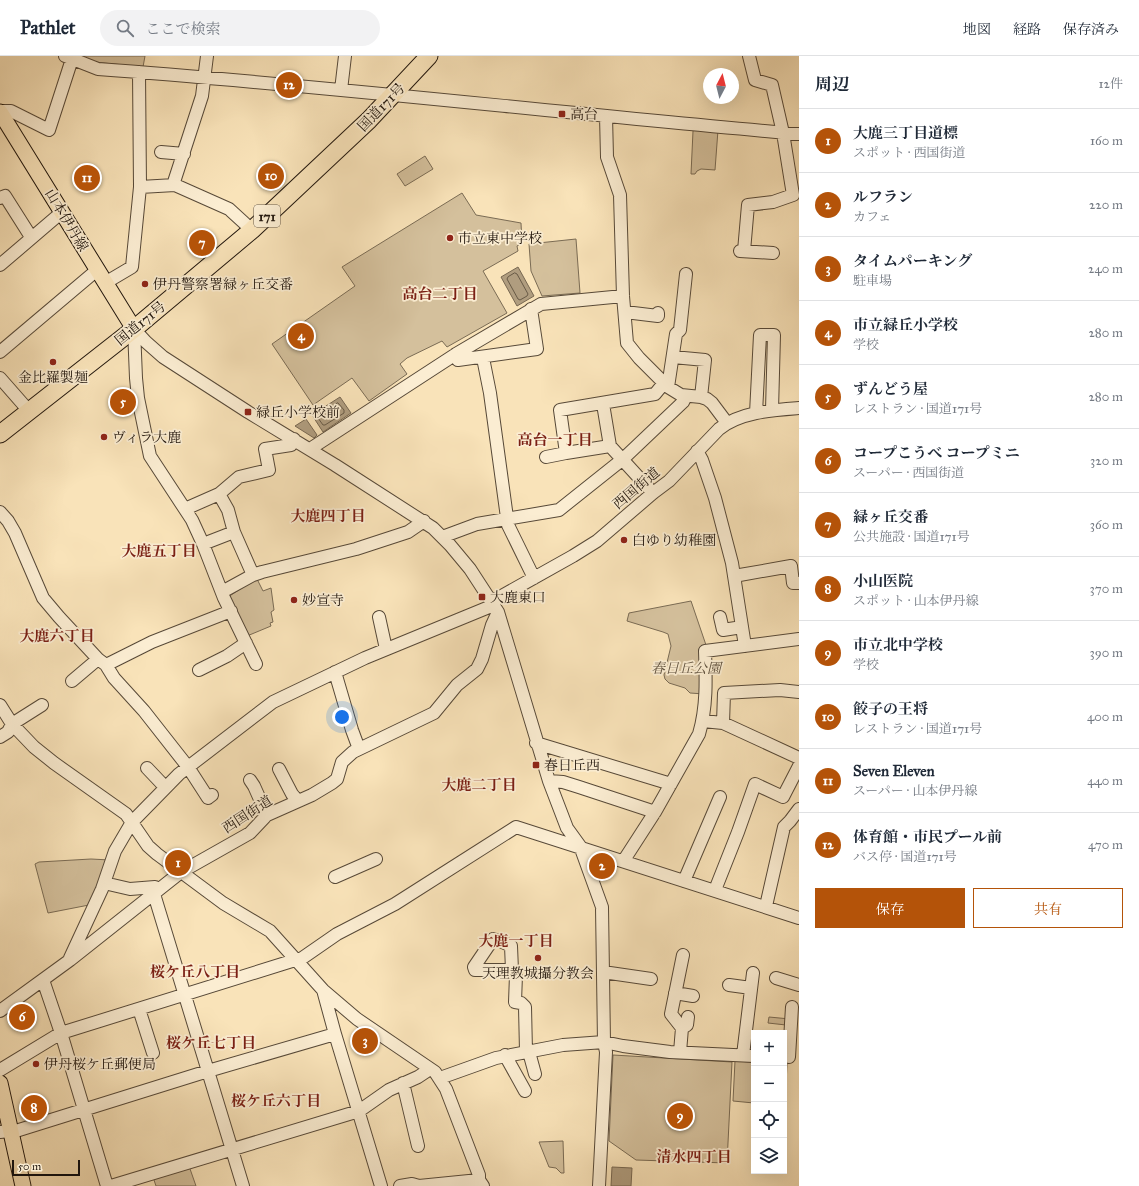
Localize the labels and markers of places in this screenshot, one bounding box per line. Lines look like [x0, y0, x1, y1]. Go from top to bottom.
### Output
pin: 12 [276, 70, 302, 100]
place label: 高台 [570, 106, 598, 123]
marker: 高台 [557, 109, 567, 119]
pin: 10 [258, 161, 284, 191]
pin: 11 [74, 163, 100, 193]
pin: 7 [189, 228, 215, 258]
place label: 市立東中学校 [458, 230, 542, 247]
marker: 市立東中学校 [445, 233, 455, 243]
place label: 伊丹警察署緑ヶ丘交番 [153, 276, 293, 293]
marker: 伊丹警察署緑ヶ丘交番 [140, 279, 150, 289]
pin: 4 [288, 321, 314, 351]
marker: 金比羅製麺 [48, 357, 58, 367]
place label: 金比羅製麺 [18, 369, 88, 386]
pin: 5 [110, 387, 136, 417]
place label: 緑丘小学校前 [256, 404, 340, 421]
marker: 緑丘小学校前 [243, 407, 253, 417]
place label: ヴィラ大鹿 [112, 429, 181, 446]
marker: ヴィラ大鹿 [99, 432, 109, 442]
place label: 白ゆり幼稚園 [632, 532, 716, 549]
marker: 白ゆり幼稚園 [619, 535, 629, 545]
place label: 大鹿東口 [490, 589, 546, 606]
place label: 妙宣寺 [302, 592, 344, 609]
marker: 大鹿東口 [477, 592, 487, 602]
marker: 妙宣寺 [289, 595, 299, 605]
place label: 春日丘西 [544, 757, 600, 774]
marker: 春日丘西 [531, 760, 541, 770]
pin: 1 [165, 848, 191, 878]
pin: 2 [589, 851, 615, 881]
marker: 天理教城攝分教会 [533, 953, 543, 963]
place label: 天理教城攝分教会 [482, 965, 594, 982]
pin: 6 [9, 1002, 35, 1032]
pin: 3 [352, 1026, 378, 1056]
place label: 伊丹桜ケ丘郵便局 [44, 1056, 156, 1073]
marker: 伊丹桜ケ丘郵便局 [31, 1059, 41, 1069]
pin: 8 [21, 1093, 47, 1123]
pin: 9 [667, 1101, 693, 1131]

